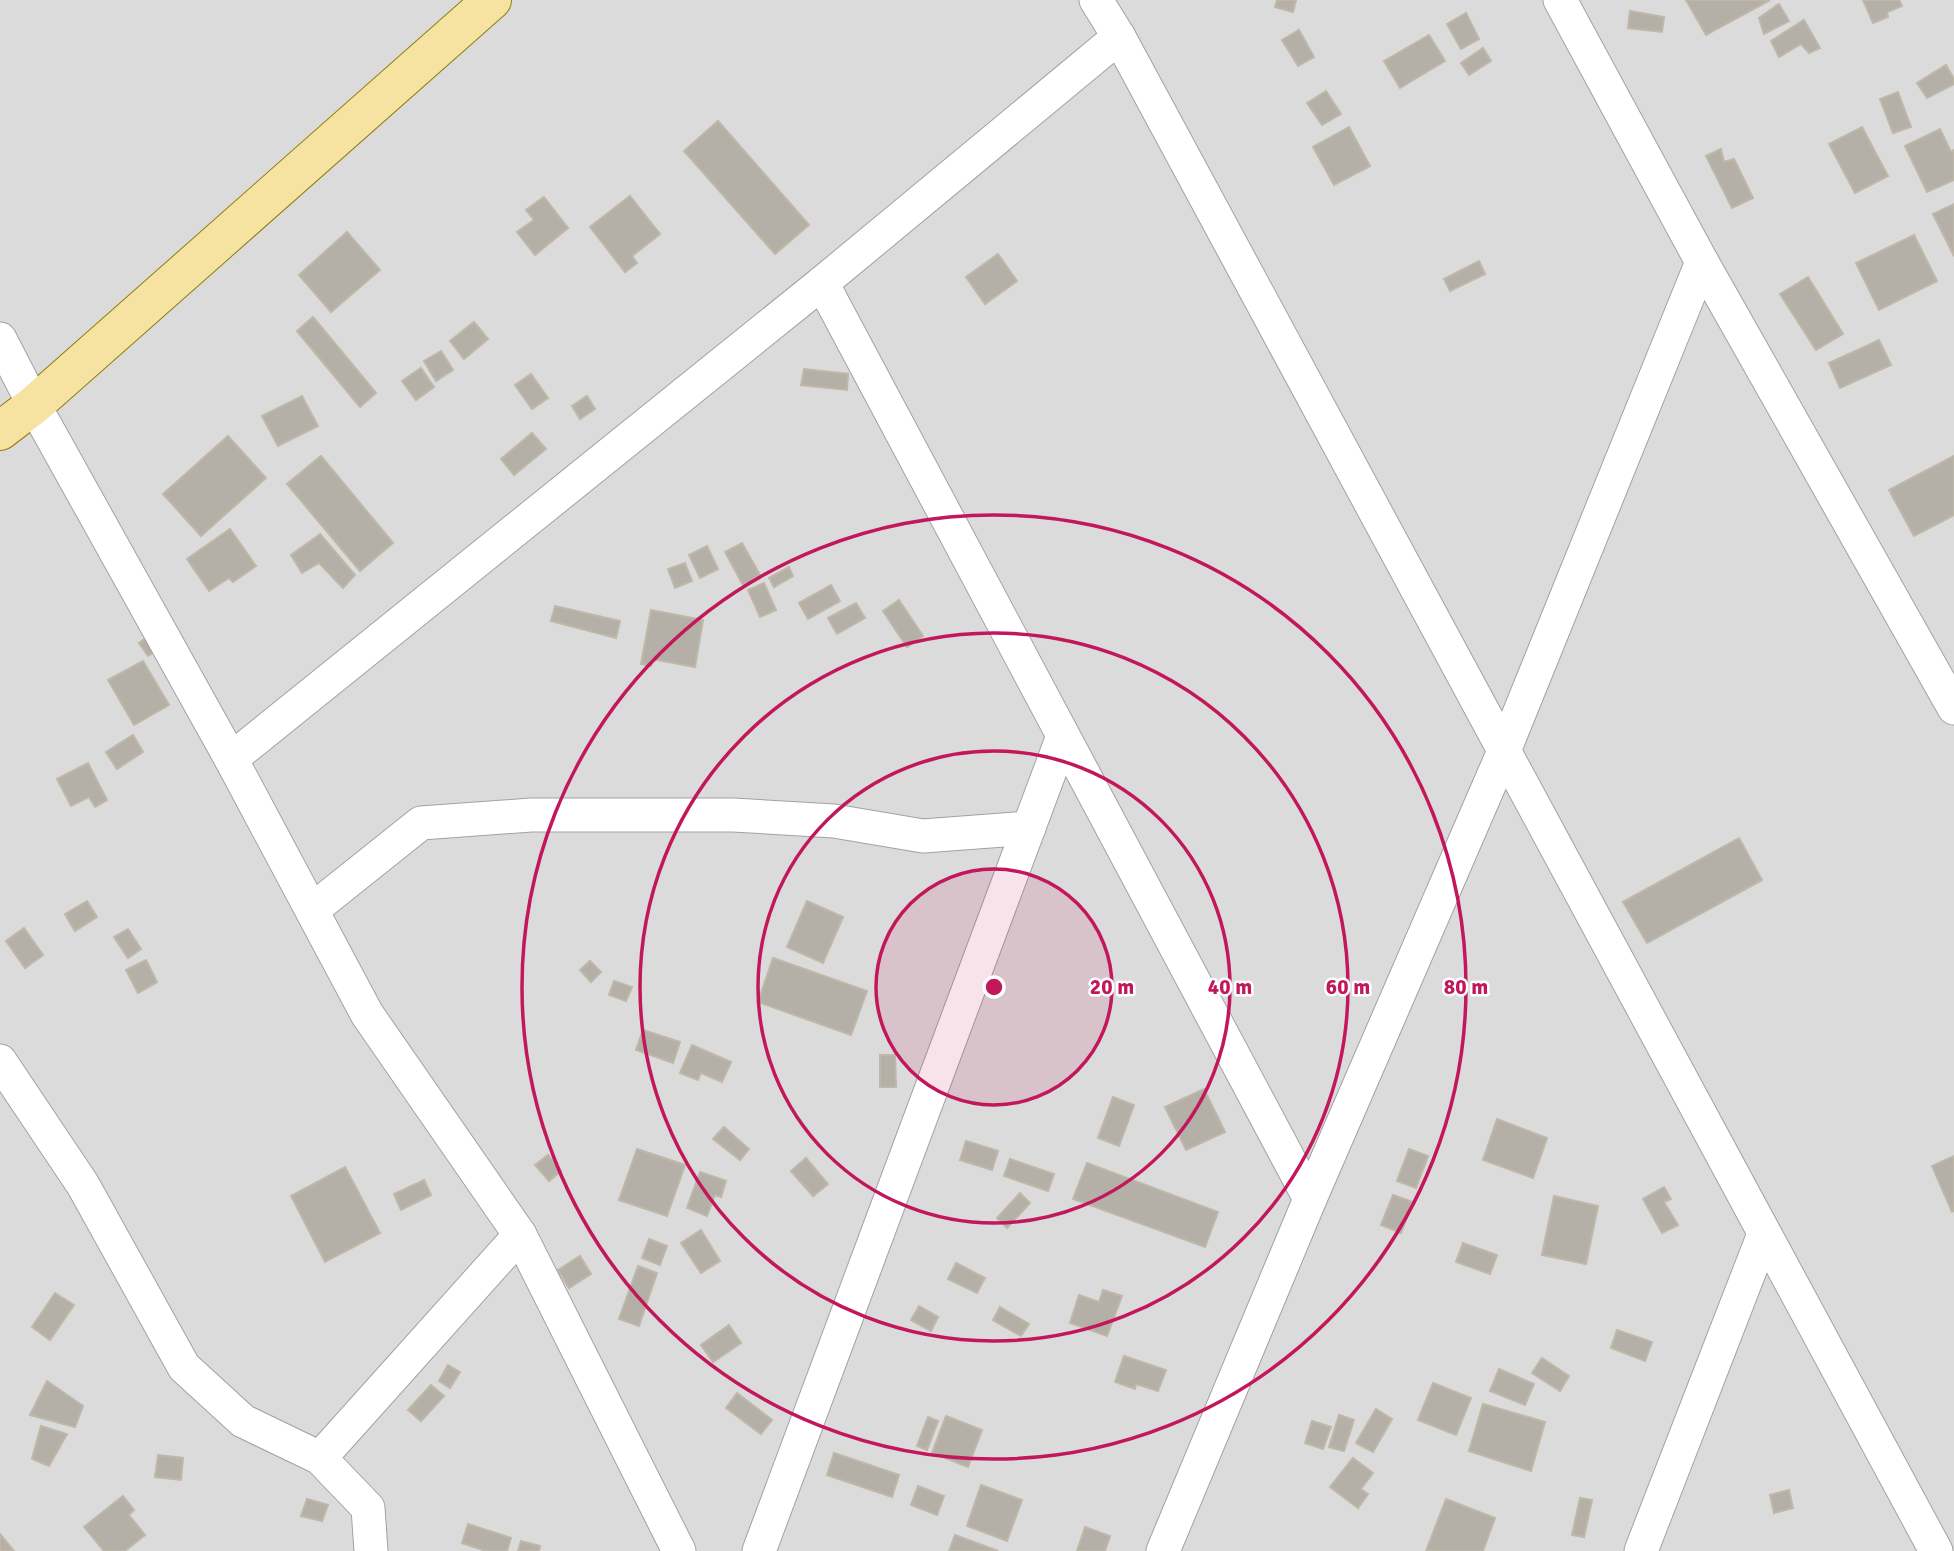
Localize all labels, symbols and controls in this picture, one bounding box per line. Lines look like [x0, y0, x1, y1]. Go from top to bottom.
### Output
text: 20 m [1090, 974, 1134, 1000]
text: 40 m [1208, 974, 1252, 1000]
text: 60 m [1326, 974, 1370, 1000]
text: 80 m [1444, 974, 1488, 1000]
centre of rings [982, 975, 1006, 999]

